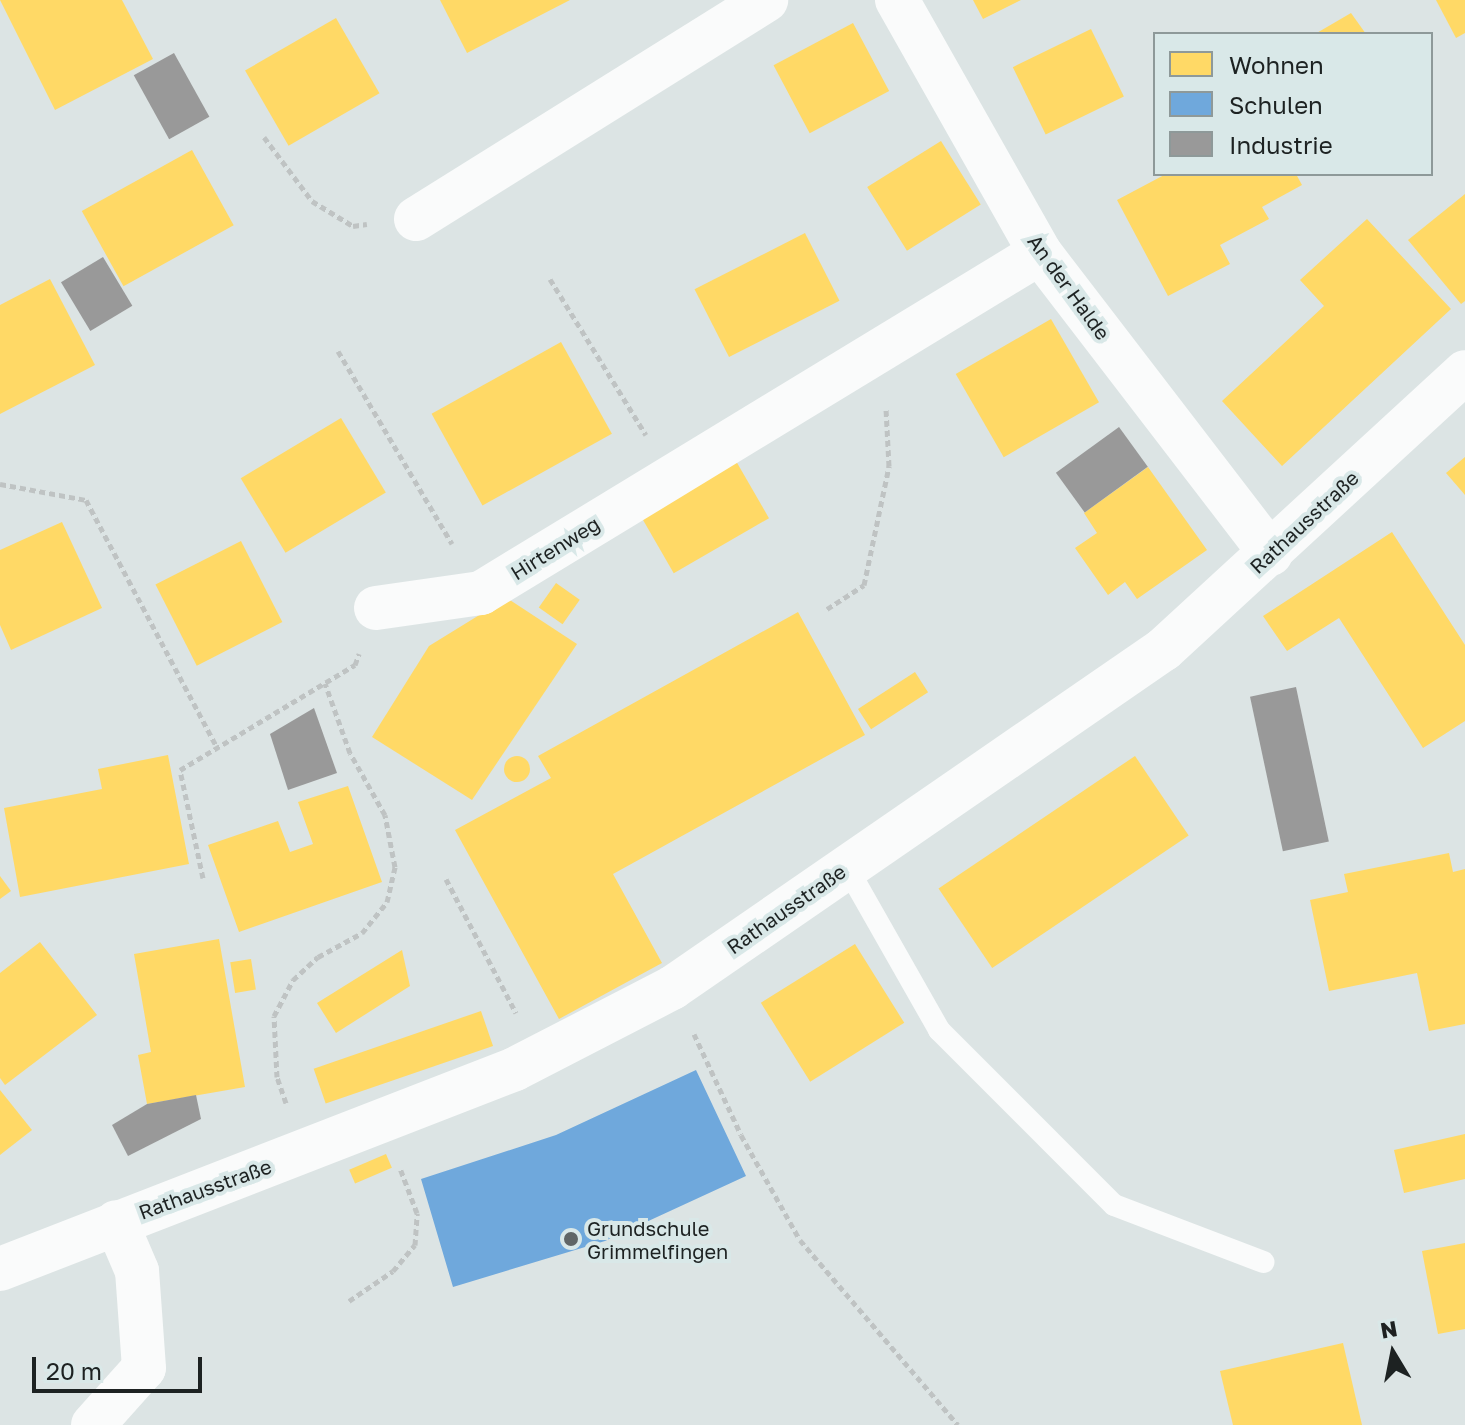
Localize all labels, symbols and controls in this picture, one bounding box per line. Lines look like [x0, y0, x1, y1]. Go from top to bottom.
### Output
legend [1153, 32, 1433, 176]
text: Wohnen [1229, 50, 1324, 79]
text: Schulen [1229, 90, 1323, 119]
text: Industrie [1229, 130, 1333, 159]
street label: An der Halde [1023, 230, 1115, 344]
street label: Rathausstraße [1245, 466, 1363, 578]
street label: Hirtenweg [506, 511, 604, 585]
street label: Rathausstraße [722, 859, 850, 959]
street label: Rathausstraße [135, 1154, 275, 1224]
place label: Grundschule Grimmelfingen [587, 1216, 728, 1263]
marker: Grundschule Grimmelfingen [562, 1230, 580, 1248]
north arrow [1353, 1313, 1433, 1393]
text: N [1378, 1314, 1399, 1344]
scale bar [36, 1341, 206, 1391]
text: 20 m [46, 1356, 102, 1385]

